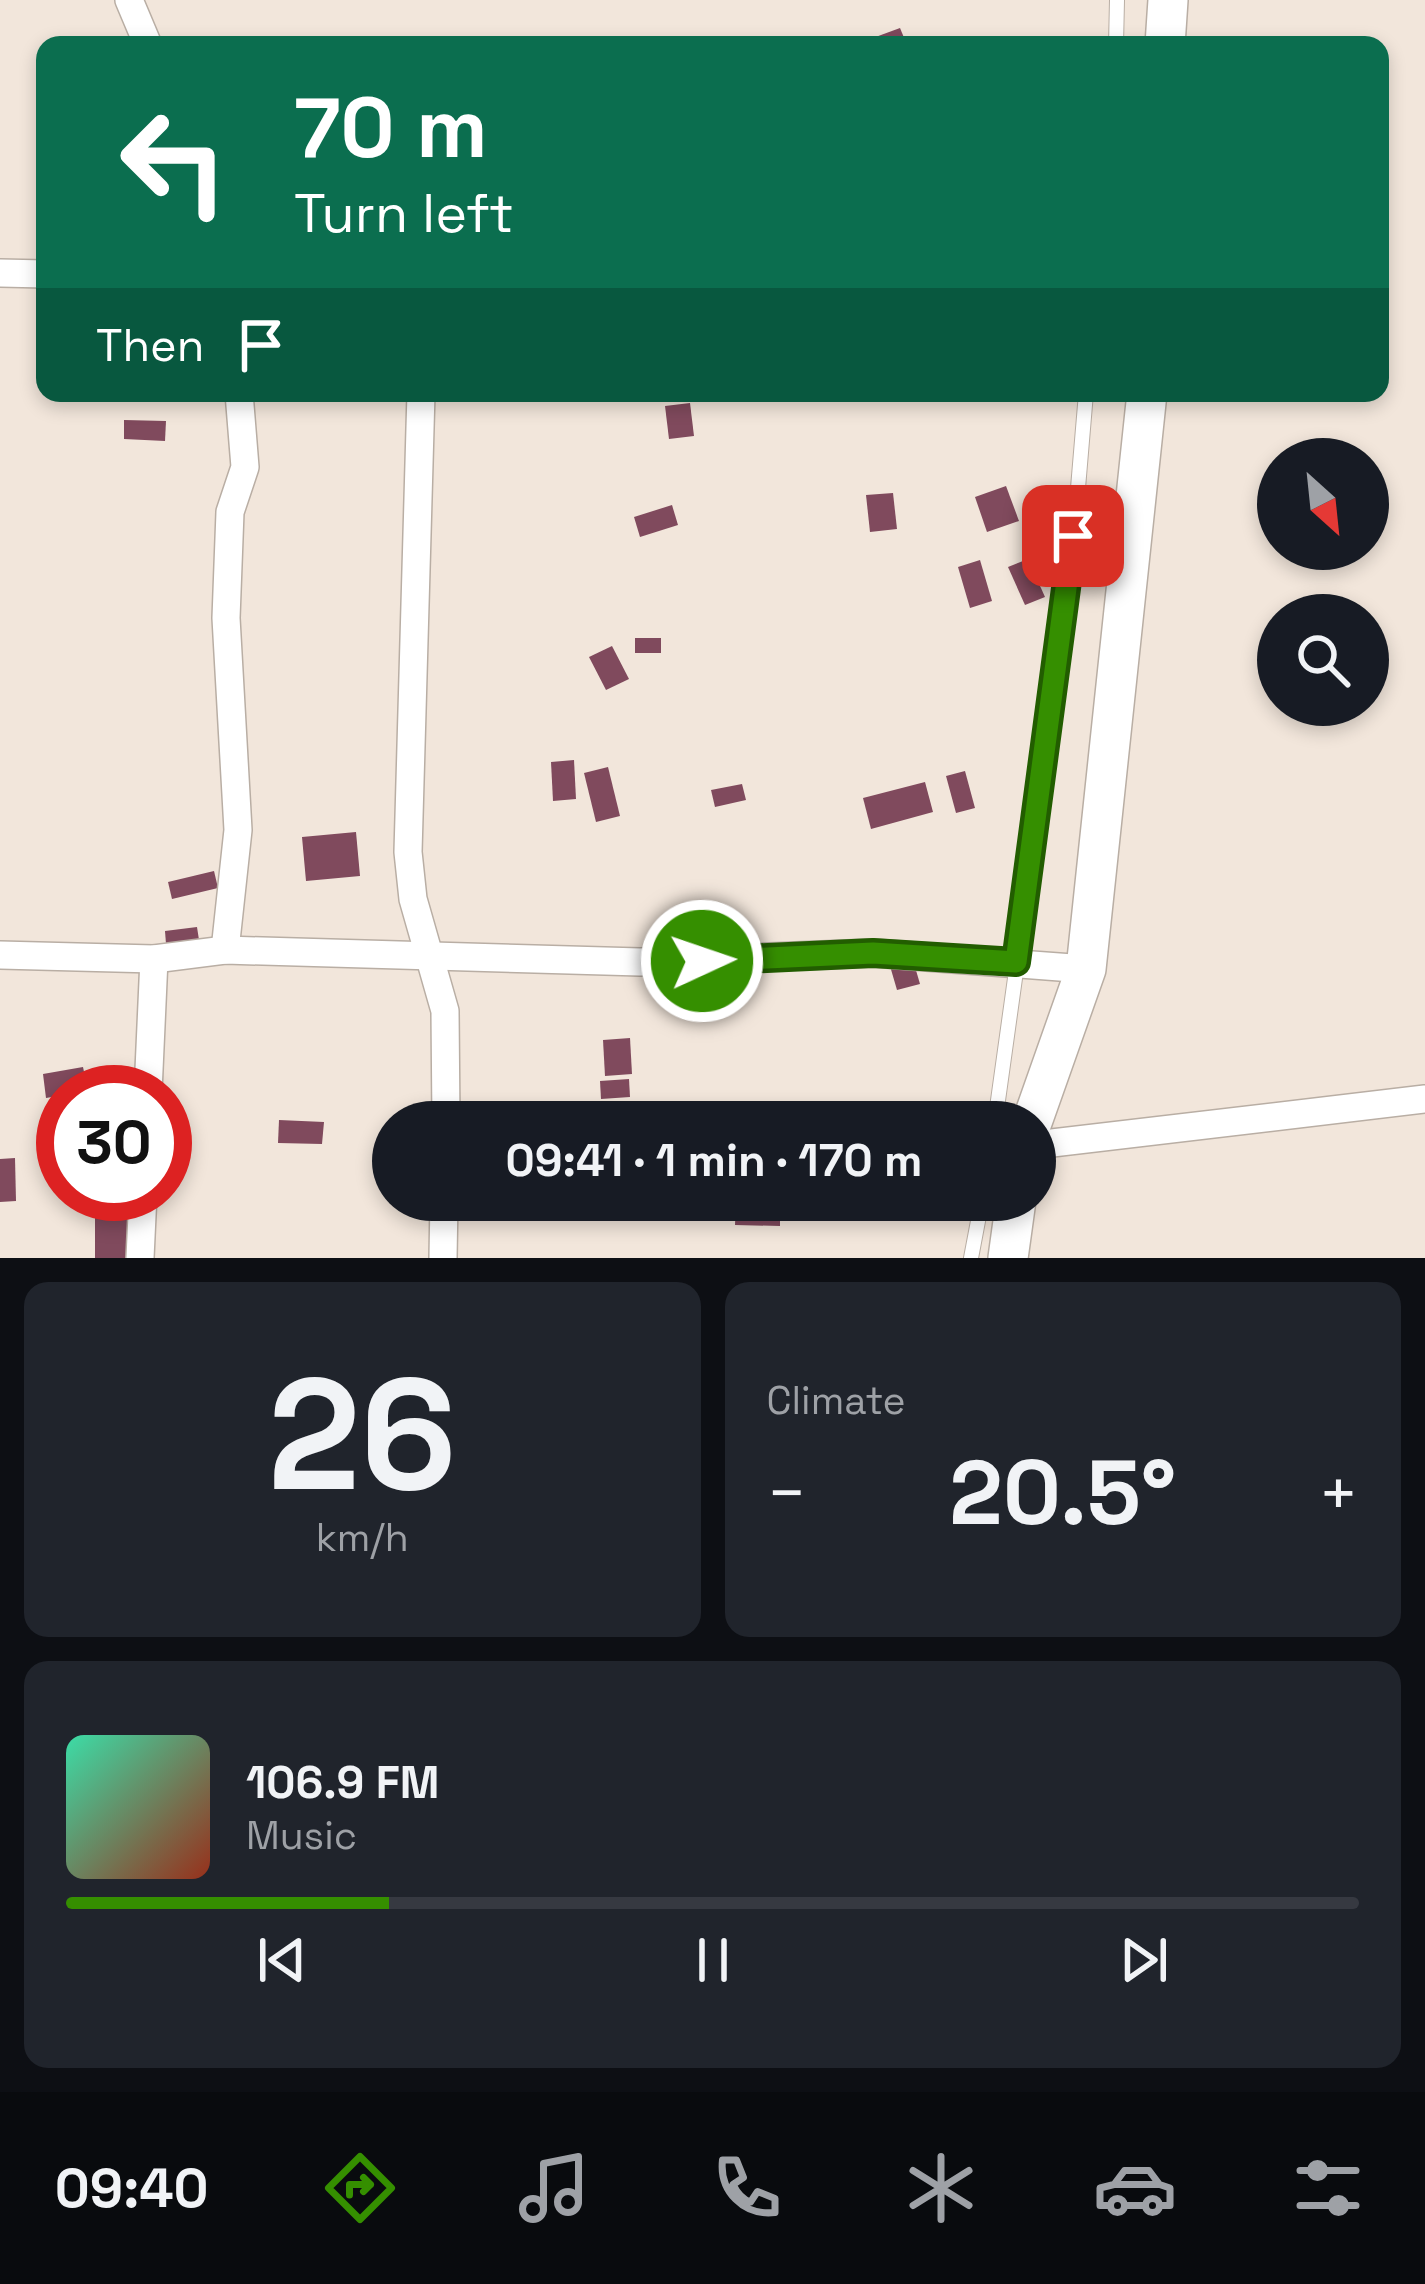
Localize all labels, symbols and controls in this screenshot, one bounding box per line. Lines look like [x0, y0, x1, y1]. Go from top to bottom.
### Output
text: 70 m [294, 74, 488, 182]
icon: left [96, 84, 252, 240]
text: Turn left [294, 179, 514, 248]
icon: arrive [228, 312, 294, 378]
text: Then [96, 317, 204, 374]
north arrow [1257, 438, 1389, 570]
map controls [1257, 438, 1389, 726]
pin [1022, 485, 1124, 587]
icon: arrive [1040, 503, 1106, 569]
button: search [1257, 594, 1389, 726]
position arrow [639, 898, 765, 1024]
speed limit sign: 30 [36, 1065, 192, 1221]
text: 09:41 · 1 min · 170 m [506, 1132, 922, 1189]
text: 26 [268, 1335, 457, 1535]
text: Climate [767, 1376, 906, 1425]
text: 20.5° [949, 1435, 1176, 1550]
text: − [767, 1451, 807, 1535]
text: + [1318, 1451, 1359, 1535]
text: km/h [316, 1513, 409, 1562]
text: 106.9 FM [246, 1754, 440, 1811]
text: Music [246, 1811, 357, 1860]
icon: previous [249, 1927, 315, 1993]
icon: pause [680, 1927, 746, 1993]
icon: next [1111, 1927, 1177, 1993]
icon: directions [318, 2146, 402, 2230]
icon: music [512, 2146, 596, 2230]
icon: phone [705, 2146, 789, 2230]
icon: climate [899, 2146, 983, 2230]
icon: car [1093, 2146, 1177, 2230]
icon: filters [1286, 2146, 1370, 2230]
text: 09:40 [55, 2154, 209, 2223]

